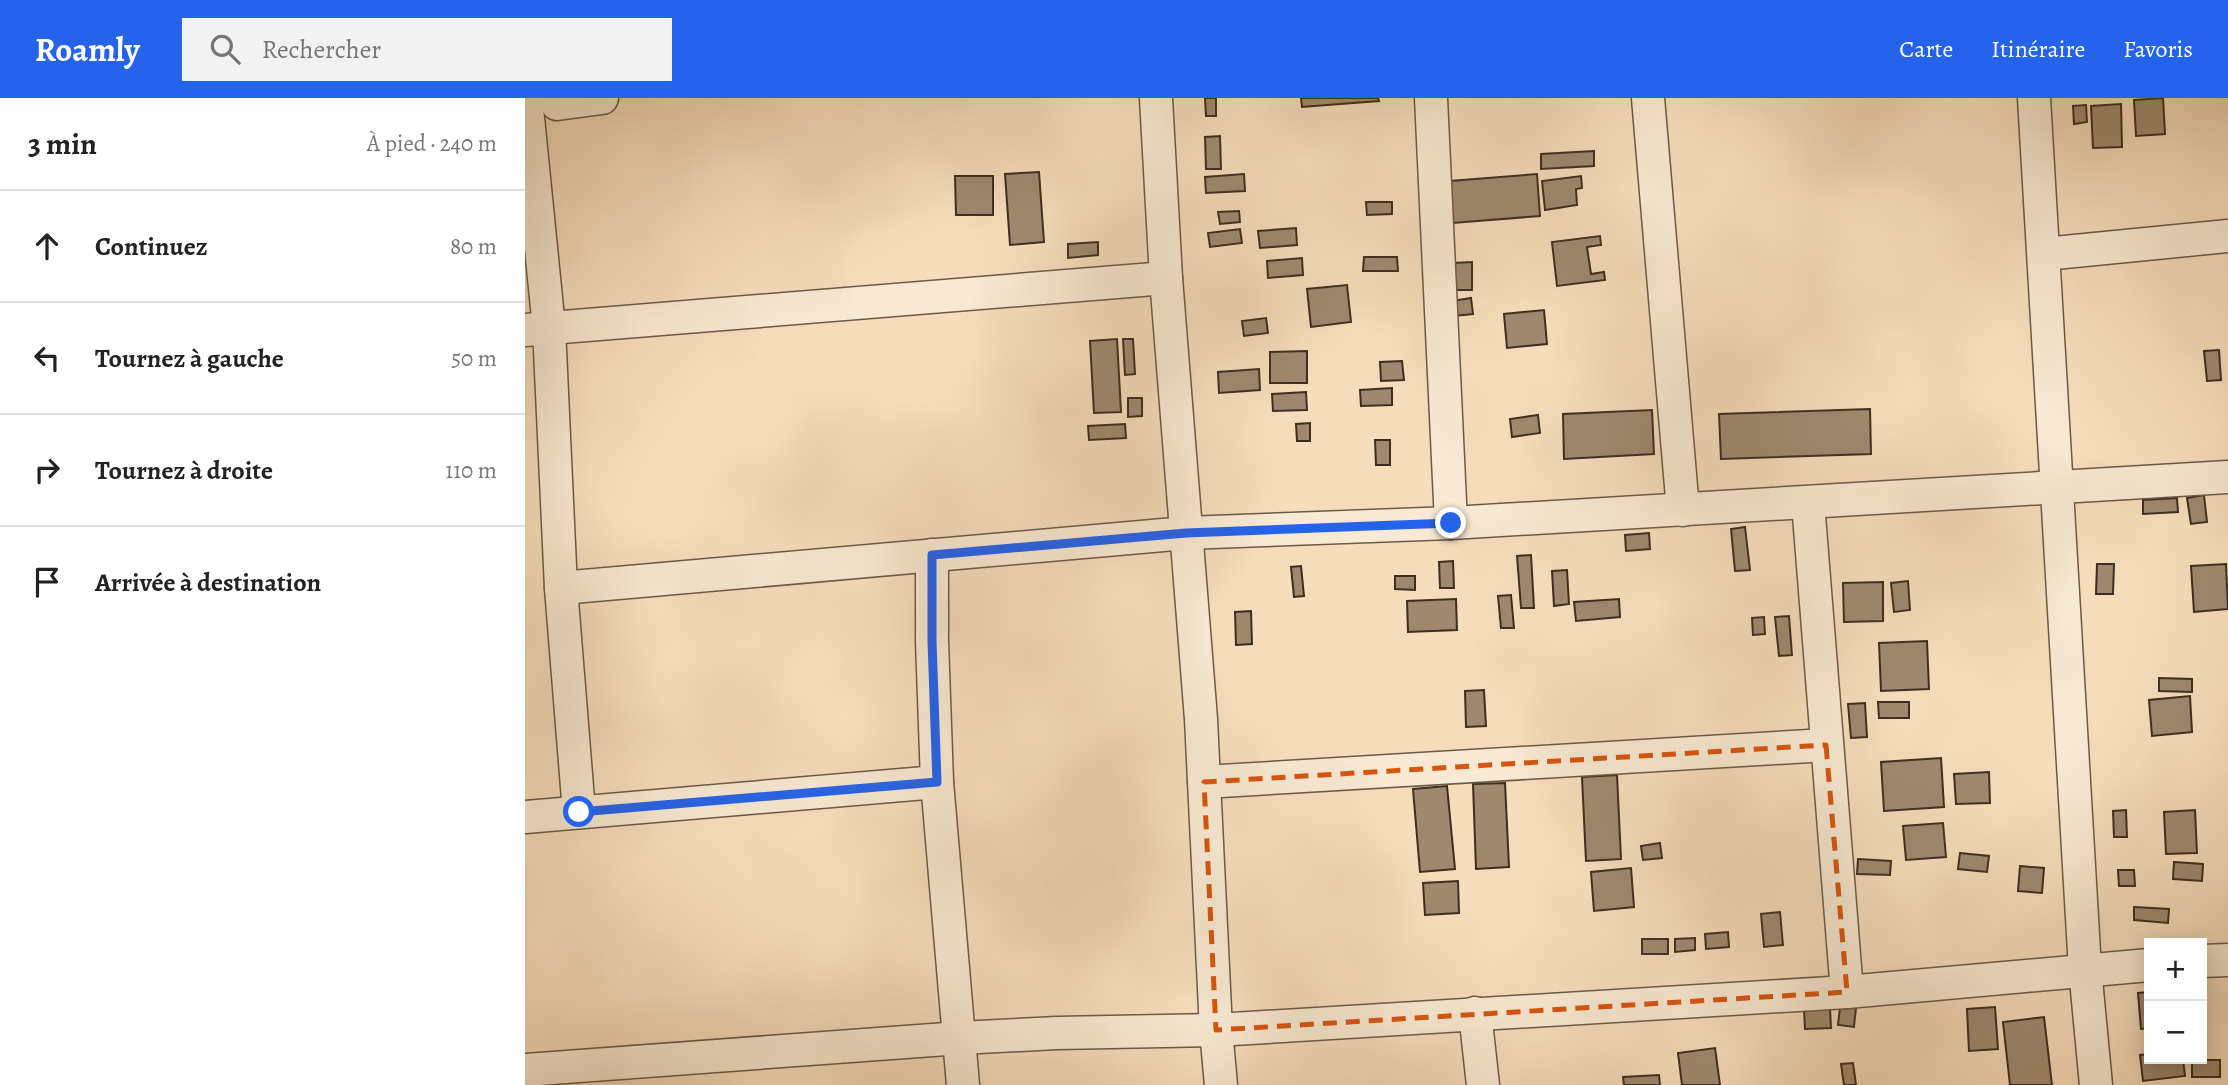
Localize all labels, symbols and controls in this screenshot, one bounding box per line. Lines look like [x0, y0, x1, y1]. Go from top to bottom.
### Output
search box [182, 18, 672, 81]
text: Roamly [35, 27, 140, 72]
icon: search [206, 30, 244, 68]
text: Rechercher [262, 32, 381, 67]
text: Carte [1899, 33, 1953, 65]
text: Itinéraire [1991, 33, 2085, 65]
text: Favoris [2123, 33, 2193, 65]
text: 3 min [28, 124, 97, 164]
text: À pied · 240 m [367, 128, 497, 159]
icon: ahead [28, 227, 66, 265]
text: Continuez [95, 229, 208, 264]
text: 80 m [450, 231, 497, 262]
icon: left [28, 339, 66, 377]
text: Tournez à gauche [95, 341, 284, 376]
text: 50 m [451, 343, 497, 374]
icon: right [28, 451, 66, 489]
text: Tournez à droite [95, 453, 273, 488]
text: 110 m [445, 455, 497, 486]
route end [1435, 507, 1466, 538]
icon: arrive [28, 563, 66, 601]
text: Arrivée à destination [95, 565, 321, 600]
route start [563, 796, 594, 827]
map controls [2144, 938, 2207, 1064]
button: + [2144, 938, 2207, 1001]
button: − [2144, 1001, 2207, 1064]

